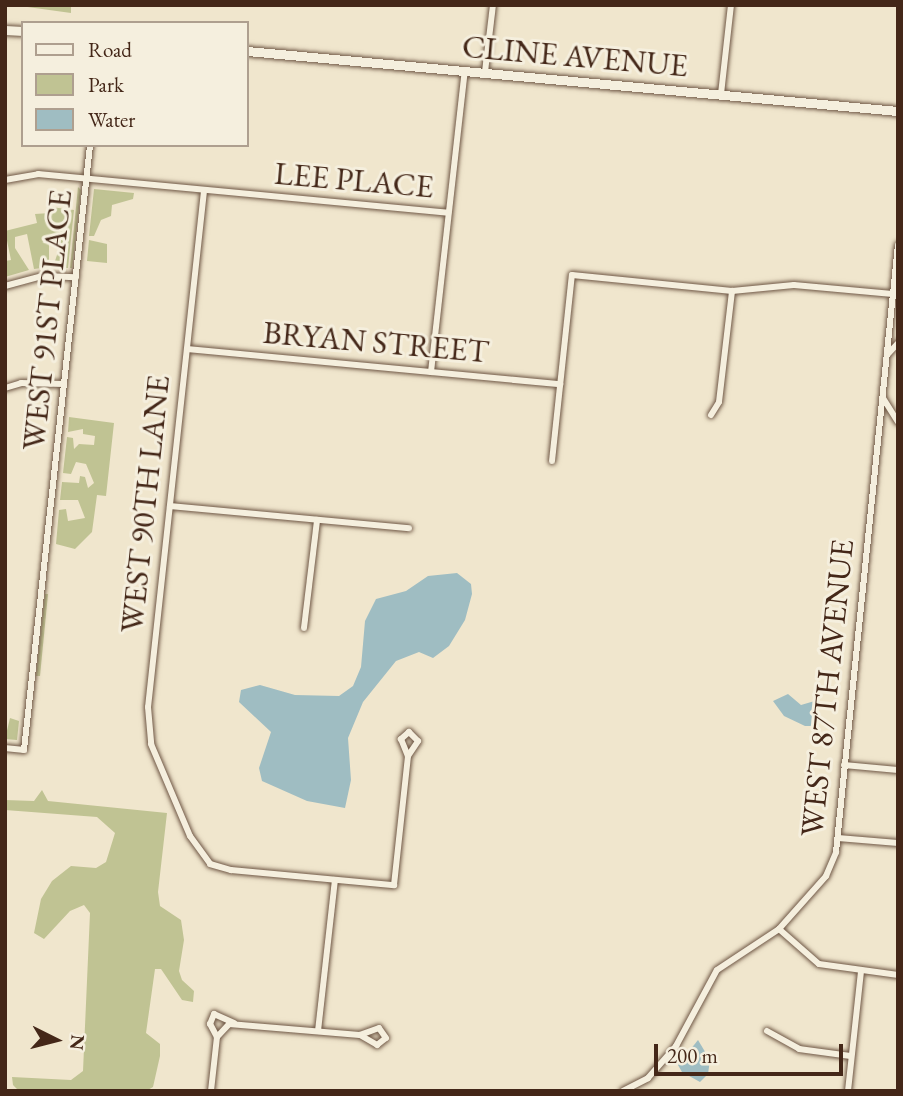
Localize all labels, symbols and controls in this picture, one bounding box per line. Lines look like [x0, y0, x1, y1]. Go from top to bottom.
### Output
legend [21, 21, 248, 147]
street label: CLINE AVENUE [461, 27, 689, 85]
text: Road [88, 36, 132, 63]
text: Park [88, 71, 124, 98]
text: Water [88, 106, 135, 133]
street label: LEE PLACE [273, 154, 435, 206]
street label: WEST 91ST PLACE [14, 188, 80, 452]
street label: BRYAN STREET [262, 313, 490, 371]
street label: WEST 90TH LANE [112, 373, 178, 635]
street label: WEST 87TH AVENUE [792, 537, 862, 839]
north arrow [21, 1005, 91, 1075]
scale bar [658, 1030, 847, 1074]
text: N [64, 1033, 91, 1051]
text: 200 m [667, 1042, 718, 1069]

